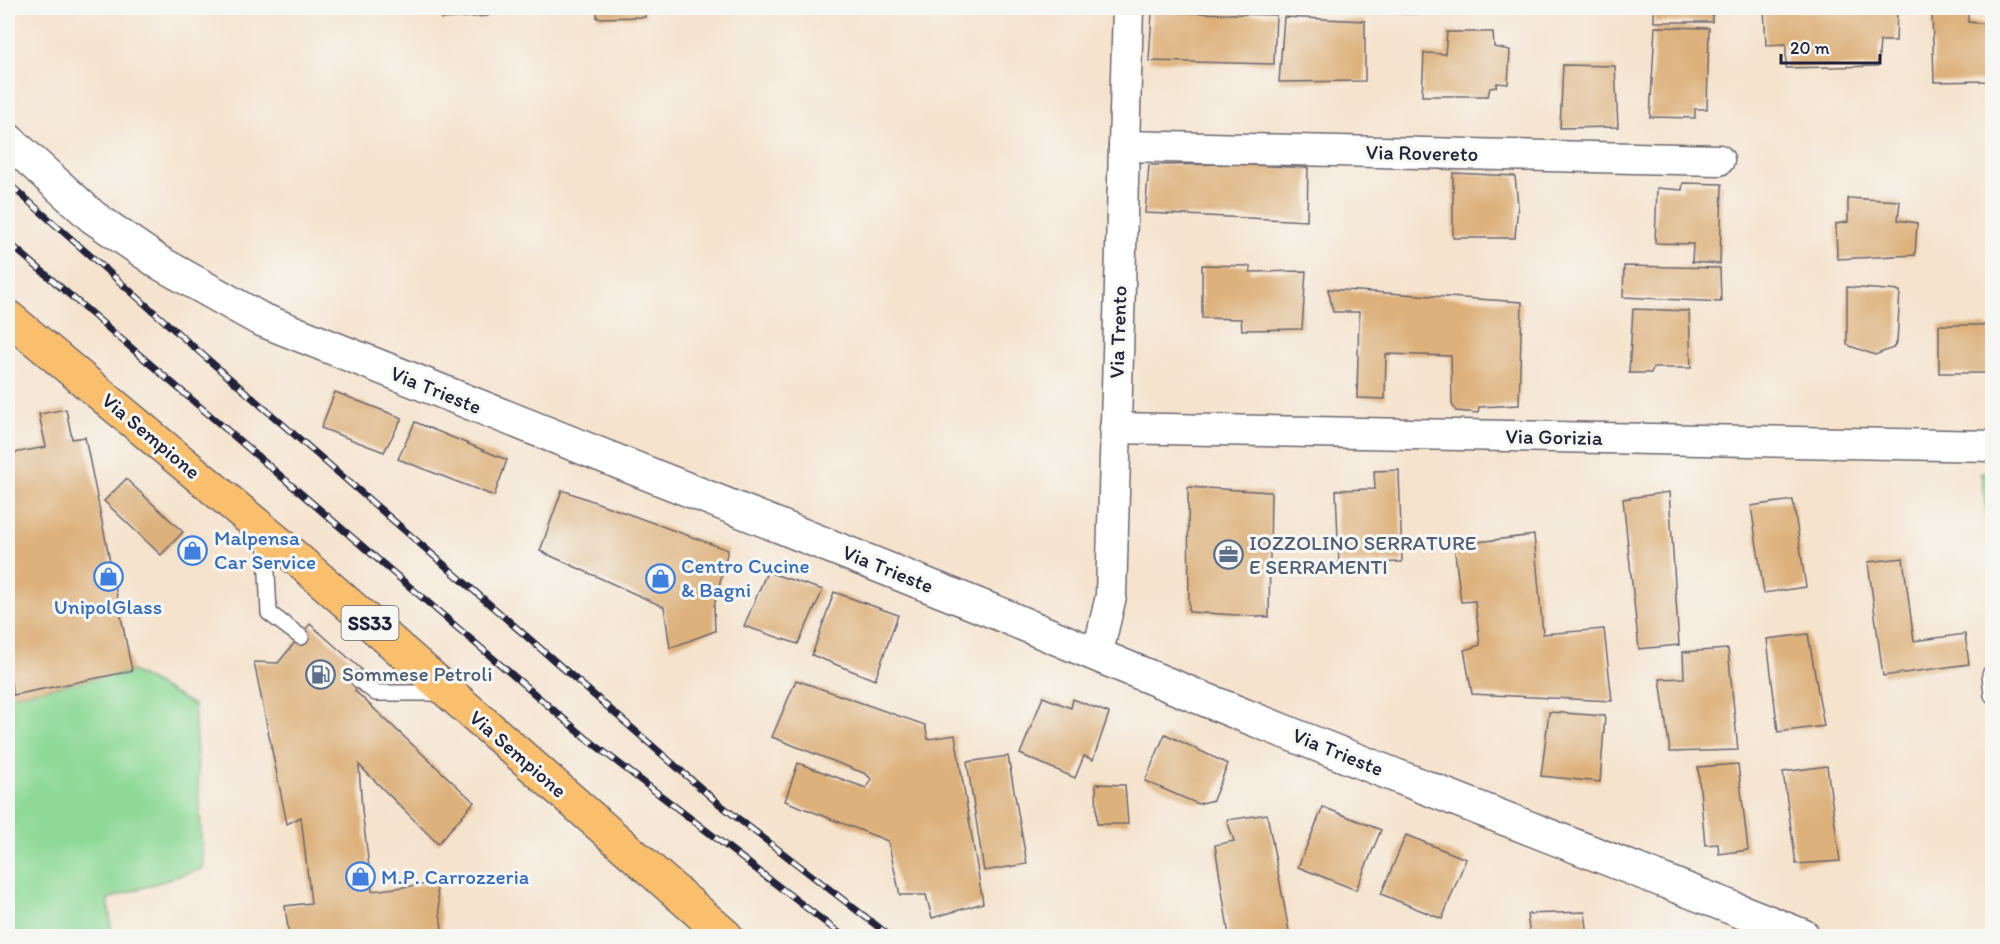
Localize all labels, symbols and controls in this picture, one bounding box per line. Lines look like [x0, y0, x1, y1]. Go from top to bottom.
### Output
scale bar [1781, 27, 1880, 65]
text: 20 m [1790, 37, 1830, 59]
street label: Via Rovereto [1365, 139, 1479, 166]
street label: Via Trento [1103, 285, 1132, 379]
street label: Via Trieste [387, 360, 485, 419]
street label: Via Sempione [97, 387, 206, 484]
street label: Via Gorizia [1505, 423, 1603, 450]
place label: Malpensa Car Service [214, 525, 316, 574]
place label: IOZZOLINO SERRATURE E SERRAMENTI [1249, 530, 1476, 579]
shop icon: Malpensa Car Service [177, 534, 209, 566]
street label: Via Trieste [839, 539, 937, 598]
office icon: IOZZOLINO SERRATURE E SERRAMENTI [1212, 539, 1244, 571]
place label: Centro Cucine & Bagni [681, 553, 810, 602]
shop icon: UnipolGlass [92, 560, 124, 592]
shop icon: Centro Cucine & Bagni [644, 562, 676, 594]
place label: UnipolGlass [54, 594, 162, 619]
road number: SS33 [342, 606, 398, 640]
fuel station icon: Sommese Petroli [305, 658, 337, 690]
place label: Sommese Petroli [342, 661, 493, 686]
street label: Via Sempione [465, 705, 572, 803]
street label: Via Trieste [1289, 722, 1387, 781]
shop icon: M.P. Carrozzeria [344, 861, 376, 893]
place label: M.P. Carrozzeria [381, 864, 529, 889]

